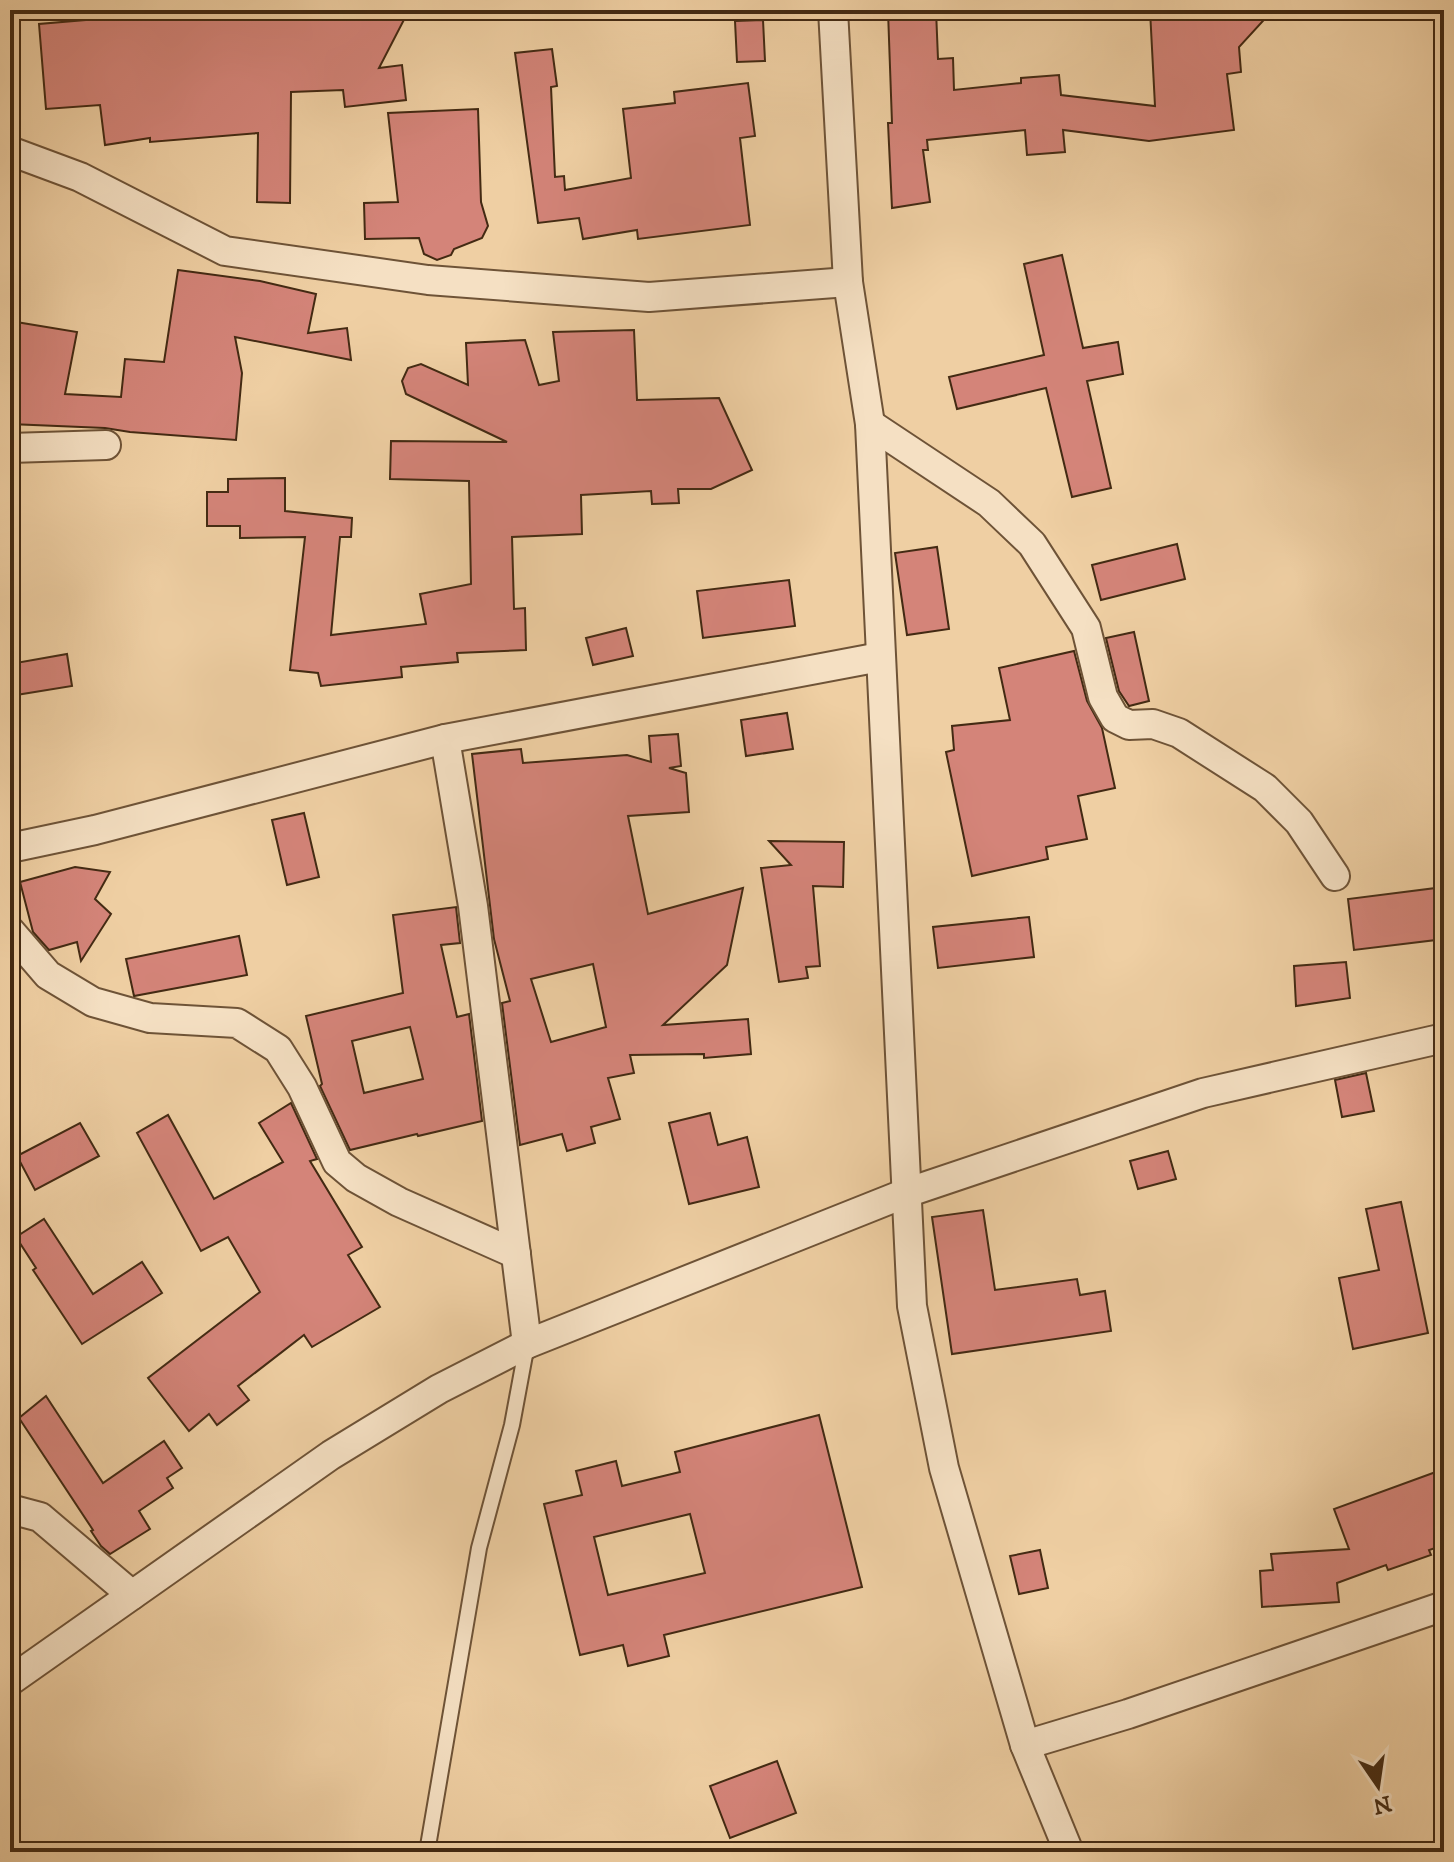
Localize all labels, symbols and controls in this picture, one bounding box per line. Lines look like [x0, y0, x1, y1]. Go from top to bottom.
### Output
north arrow [1338, 1746, 1418, 1826]
text: N [1370, 1789, 1394, 1819]

